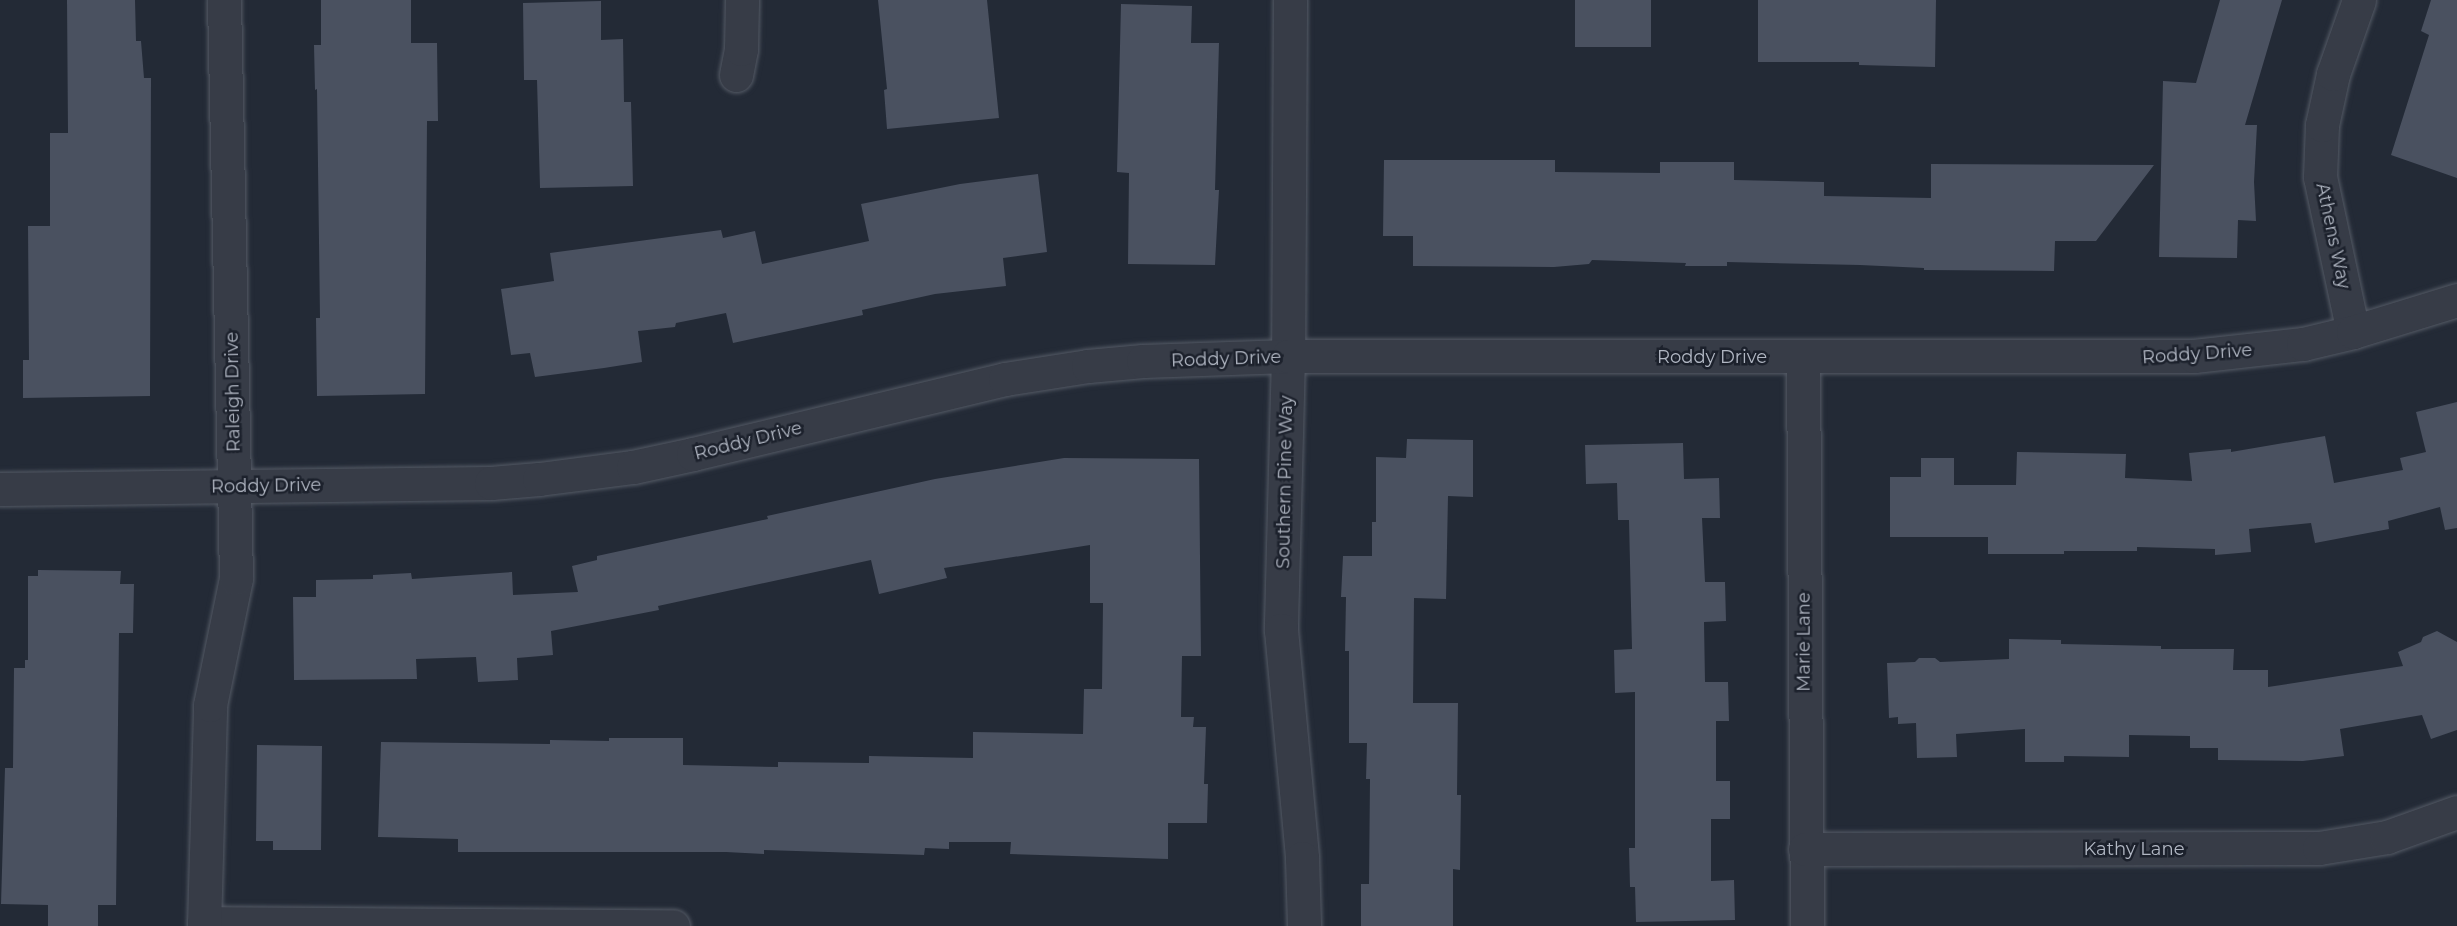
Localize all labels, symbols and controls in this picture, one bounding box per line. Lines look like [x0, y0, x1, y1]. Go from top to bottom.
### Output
street label: Athens Way [2311, 181, 2355, 291]
street label: Raleigh Drive [221, 332, 245, 452]
street label: Roddy Drive [2141, 339, 2253, 369]
street label: Roddy Drive [1171, 346, 1281, 372]
street label: Roddy Drive [1657, 346, 1767, 368]
street label: Southern Pine Way [1273, 395, 1297, 569]
street label: Roddy Drive [692, 417, 804, 465]
street label: Roddy Drive [211, 474, 321, 498]
street label: Marie Lane [1793, 592, 1815, 692]
street label: Kathy Lane [2083, 838, 2185, 860]

